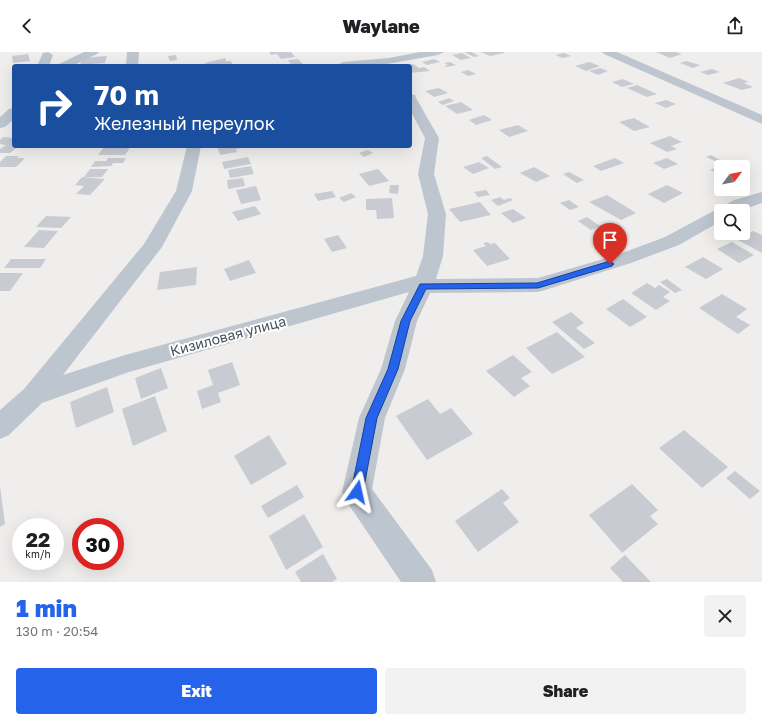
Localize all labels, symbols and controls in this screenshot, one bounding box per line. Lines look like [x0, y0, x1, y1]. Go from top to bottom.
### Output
icon: back [16, 15, 38, 37]
text: Waylane [342, 15, 420, 37]
icon: share [724, 15, 746, 37]
text: 70 m [94, 78, 159, 111]
icon: right [28, 80, 80, 132]
text: Железный переулок [94, 112, 275, 134]
north arrow [714, 160, 750, 196]
map controls [714, 160, 750, 240]
button: search [714, 204, 750, 240]
pin [593, 223, 627, 264]
icon: arrive [599, 229, 621, 251]
street label: Кизиловая улица [168, 312, 288, 359]
position arrow [336, 471, 378, 513]
speed limit sign: 30 [72, 518, 124, 570]
text: 22 [26, 527, 50, 551]
text: km/h [25, 548, 51, 560]
text: 1 min [16, 593, 77, 622]
button: close [704, 595, 746, 637]
text: 130 m · 20:54 [16, 623, 98, 639]
button: Exit [16, 668, 377, 714]
button: Share [385, 668, 746, 714]

